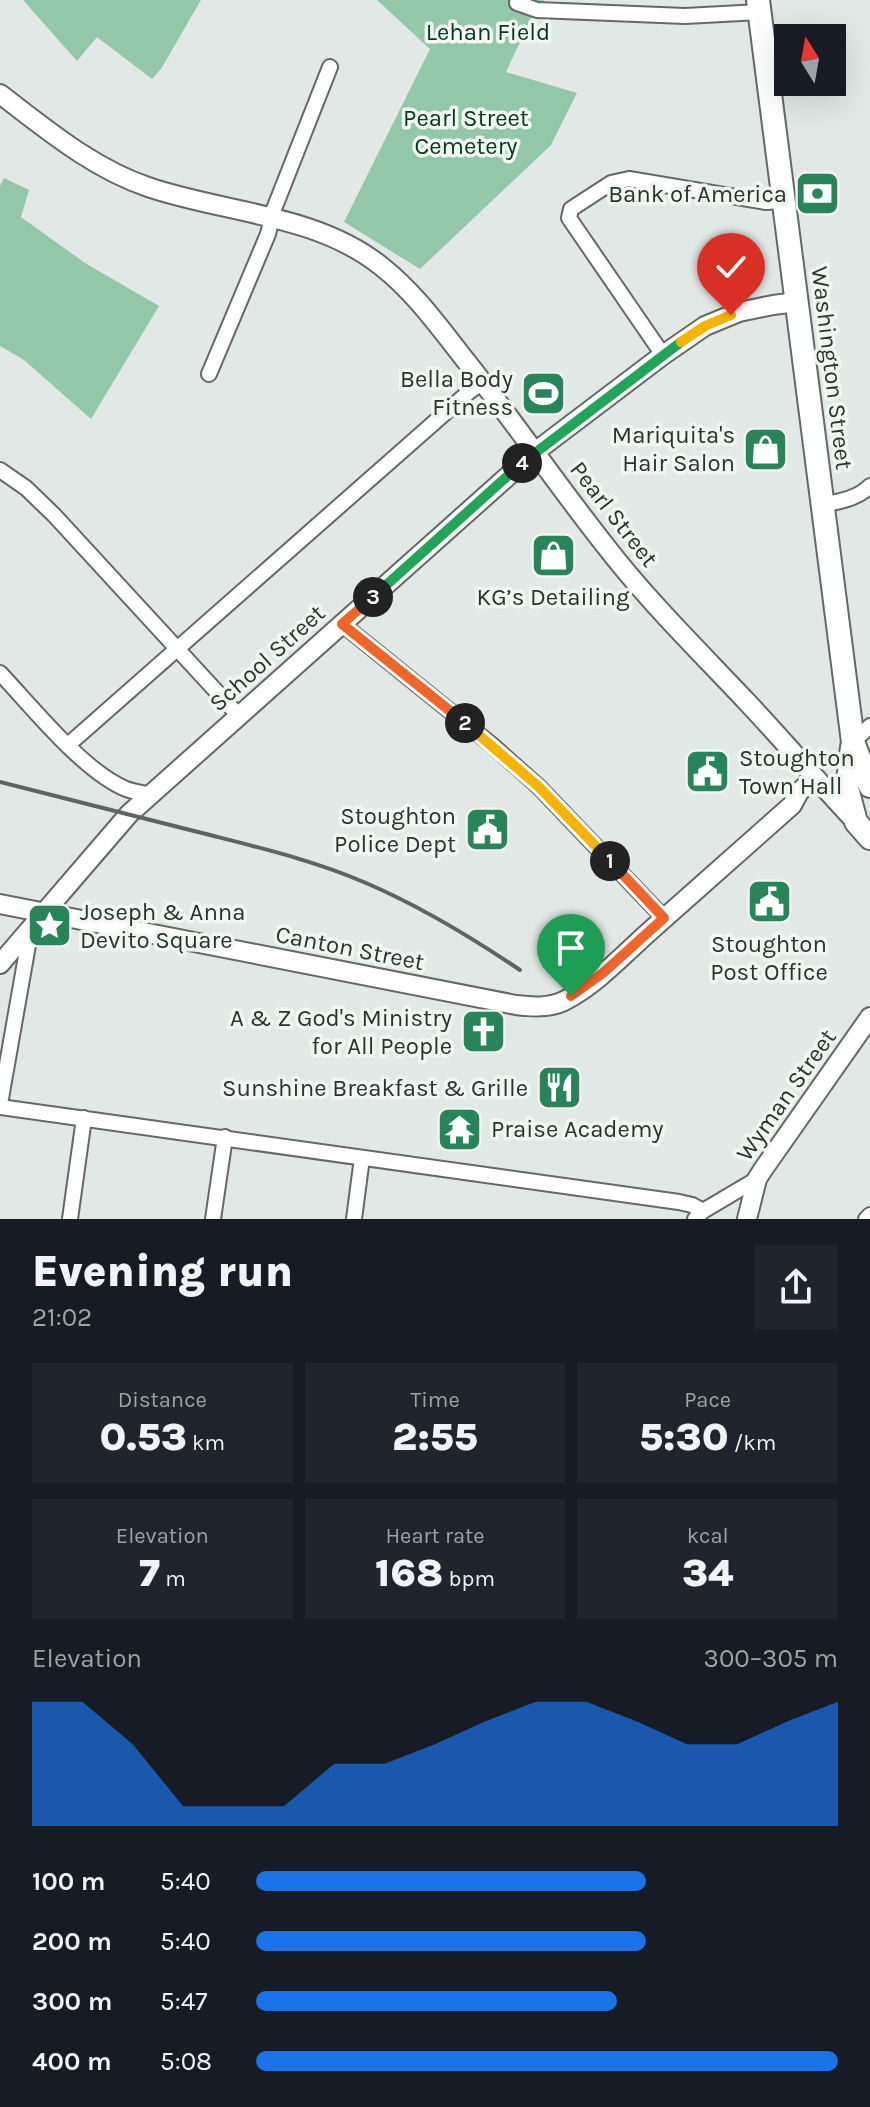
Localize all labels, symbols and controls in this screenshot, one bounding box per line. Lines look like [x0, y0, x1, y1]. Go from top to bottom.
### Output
park label: Lehan Field [426, 18, 550, 46]
north arrow [774, 24, 846, 96]
map controls [774, 24, 846, 96]
park label: Pearl Street Cemetery [403, 104, 529, 160]
bank icon: Bank of America [794, 170, 842, 218]
place label: Bank of America [608, 180, 787, 208]
pin [697, 233, 765, 315]
icon: check [709, 245, 753, 289]
street label: Washington Street [806, 265, 858, 471]
place label: Bella Body Fitness [400, 365, 513, 421]
sports icon: Bella Body Fitness [520, 369, 568, 417]
place label: Mariquita's Hair Salon [612, 421, 735, 477]
shop icon: Mariquita's Hair Salon [742, 425, 790, 473]
pin: 4 [502, 443, 542, 483]
text: 4 [515, 450, 529, 476]
street label: Pearl Street [564, 456, 664, 572]
shop icon: KG’s Detailing [529, 531, 577, 579]
pin: 3 [353, 577, 393, 617]
place label: KG’s Detailing [477, 583, 630, 611]
text: 3 [366, 584, 380, 610]
street label: School Street [203, 599, 331, 717]
pin: 2 [445, 703, 485, 743]
text: 2 [458, 710, 472, 736]
place label: Stoughton Town Hall [739, 744, 855, 800]
public building icon: Stoughton Town Hall [684, 748, 732, 796]
place label: Stoughton Police Dept [334, 802, 456, 858]
public building icon: Stoughton Police Dept [463, 806, 511, 854]
pin: 1 [590, 841, 630, 881]
text: 1 [606, 848, 614, 874]
public building icon: Stoughton Post Office [745, 878, 793, 926]
place label: Joseph & Anna Devito Square [80, 898, 246, 954]
place icon: Joseph & Anna Devito Square [25, 902, 73, 950]
pin [537, 914, 605, 996]
street label: Canton Street [273, 920, 427, 976]
icon: arrive [549, 926, 593, 970]
place label: Stoughton Post Office [710, 930, 828, 986]
place label: A & Z God's Ministry for All People [230, 1004, 452, 1060]
church icon: A & Z God's Ministry for All People [459, 1008, 507, 1056]
street label: Wyman Street [730, 1024, 842, 1166]
restaurant icon: Sunshine Breakfast & Grille [535, 1064, 583, 1112]
place label: Sunshine Breakfast & Grille [222, 1074, 528, 1102]
temple icon: Praise Academy [436, 1105, 484, 1153]
place label: Praise Academy [491, 1115, 664, 1143]
button: share [754, 1245, 838, 1329]
text: Evening run [32, 1246, 293, 1297]
text: 21:02 [32, 1302, 92, 1333]
text: Distance [118, 1387, 207, 1413]
text: Time [410, 1387, 460, 1413]
text: Pace [684, 1387, 731, 1413]
text: 0.53 [100, 1413, 187, 1460]
text: 2:55 [392, 1413, 478, 1460]
text: 5:30 [639, 1413, 729, 1460]
text: km [187, 1430, 225, 1456]
text: /km [729, 1430, 776, 1456]
text: Elevation [116, 1523, 209, 1549]
text: Heart rate [385, 1523, 485, 1549]
text: kcal [687, 1523, 729, 1549]
text: 7 [139, 1549, 160, 1596]
text: 168 [375, 1549, 443, 1596]
text: 34 [682, 1549, 733, 1596]
text: m [160, 1566, 186, 1592]
text: bpm [443, 1566, 495, 1592]
text: Elevation [32, 1643, 142, 1674]
text: 300–305 m [704, 1643, 838, 1674]
text: 100 m [32, 1866, 105, 1897]
text: 5:40 [160, 1866, 211, 1897]
text: 200 m [32, 1926, 112, 1957]
text: 5:40 [160, 1926, 211, 1957]
text: 300 m [32, 1986, 112, 2017]
text: 5:47 [160, 1986, 207, 2017]
text: 400 m [32, 2046, 112, 2077]
text: 5:08 [160, 2046, 212, 2077]

